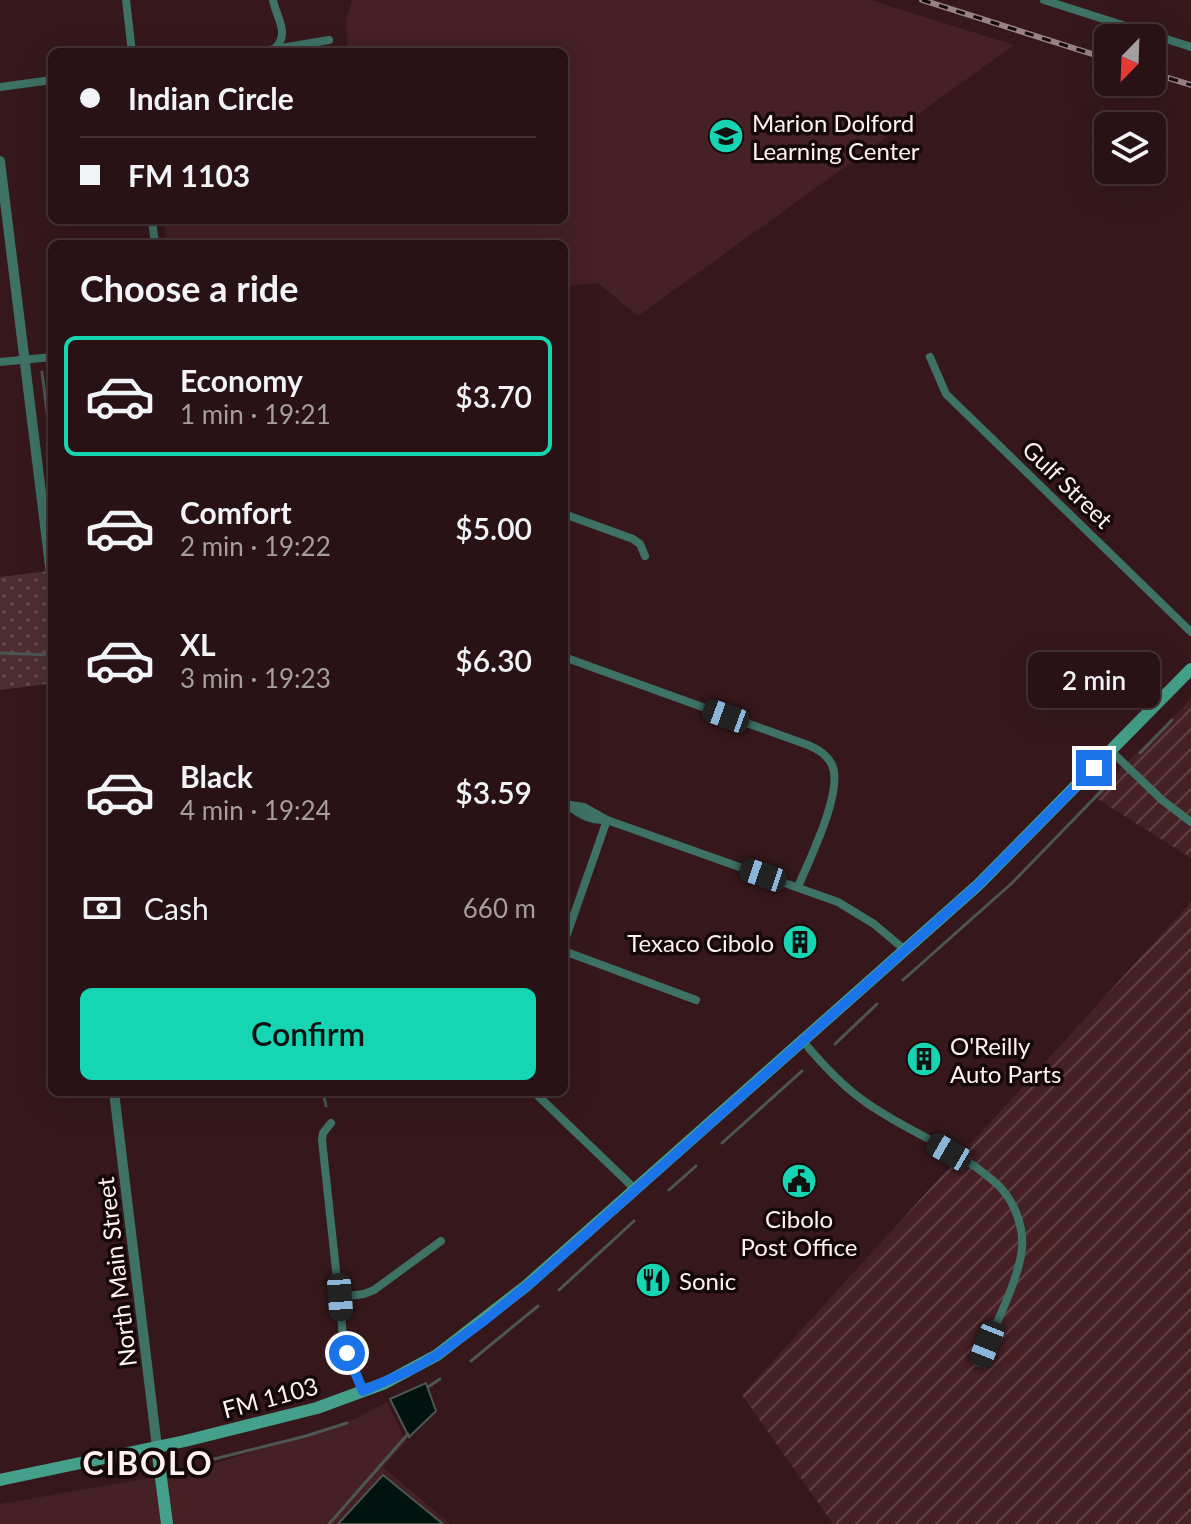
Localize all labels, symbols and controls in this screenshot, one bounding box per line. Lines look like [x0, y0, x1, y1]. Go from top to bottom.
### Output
north arrow [1094, 24, 1166, 96]
map controls [1094, 24, 1166, 184]
text: Indian Circle [128, 80, 294, 116]
place label: Marion Dolford Learning Center [752, 108, 920, 165]
button: layers [1094, 112, 1166, 184]
school or university icon: Marion Dolford Learning Center [707, 117, 745, 155]
text: FM 1103 [128, 157, 250, 193]
text: Choose a ride [80, 266, 299, 310]
icon: car [84, 360, 156, 432]
text: Economy [180, 362, 303, 398]
text: $3.70 [455, 378, 532, 414]
text: 1 min · 19:21 [180, 398, 331, 430]
street label: Gulf Street [1017, 434, 1119, 534]
icon: car [84, 492, 156, 564]
text: Comfort [180, 494, 292, 530]
text: $5.00 [455, 510, 532, 546]
text: 2 min · 19:22 [180, 530, 331, 562]
icon: car [84, 624, 156, 696]
text: XL [180, 626, 216, 662]
text: $6.30 [455, 642, 532, 678]
callout: 2 min [1028, 652, 1160, 708]
text: 3 min · 19:23 [180, 662, 331, 694]
text: 2 min [1062, 664, 1126, 696]
car [699, 697, 753, 735]
route end [1076, 750, 1112, 786]
icon: car [84, 756, 156, 828]
text: Black [180, 758, 253, 794]
text: $3.59 [455, 774, 532, 810]
text: 4 min · 19:24 [180, 794, 331, 826]
car [736, 856, 790, 894]
icon: cash [80, 886, 124, 930]
text: Cash [144, 890, 209, 926]
text: 660 m [463, 892, 536, 924]
building icon: Texaco Cibolo [781, 923, 819, 961]
place label: Texaco Cibolo [627, 928, 774, 957]
button: Confirm [80, 988, 536, 1080]
place label: O'Reilly Auto Parts [950, 1031, 1061, 1088]
building icon: O'Reilly Auto Parts [905, 1040, 943, 1078]
car [922, 1130, 976, 1174]
public building icon: Cibolo Post Office [780, 1162, 818, 1200]
street label: North Main Street [90, 1175, 142, 1368]
place label: Cibolo Post Office [741, 1204, 857, 1261]
restaurant icon: Sonic [634, 1261, 672, 1299]
place label: Sonic [679, 1266, 736, 1295]
car [326, 1272, 354, 1322]
car [967, 1317, 1007, 1371]
route start [329, 1335, 365, 1371]
street label: FM 1103 [219, 1370, 321, 1424]
district label: CIBOLO [82, 1443, 214, 1482]

